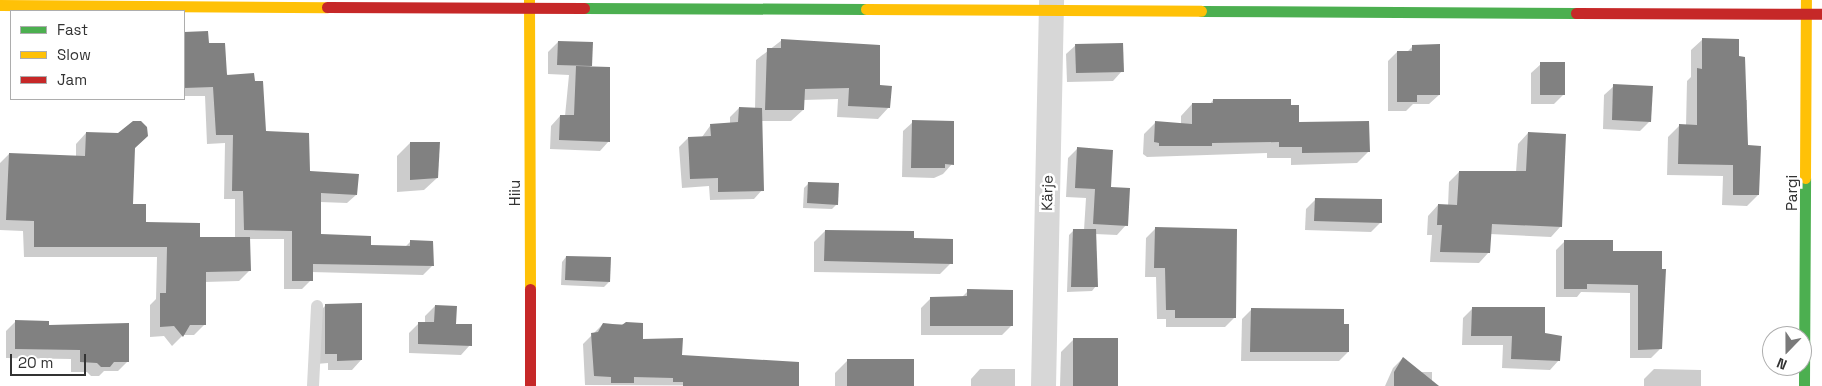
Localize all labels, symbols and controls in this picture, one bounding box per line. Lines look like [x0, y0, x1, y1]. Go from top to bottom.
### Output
legend [10, 10, 185, 100]
text: Fast [57, 20, 88, 39]
text: Slow [57, 45, 91, 64]
text: Jam [57, 70, 87, 89]
street label: Kärje [1038, 175, 1056, 211]
street label: Pargi [1783, 175, 1801, 211]
street label: Hiiu [506, 180, 524, 206]
north arrow [1762, 326, 1812, 376]
scale bar [12, 344, 89, 376]
text: 20 m [18, 353, 53, 372]
text: N [1774, 354, 1789, 374]

